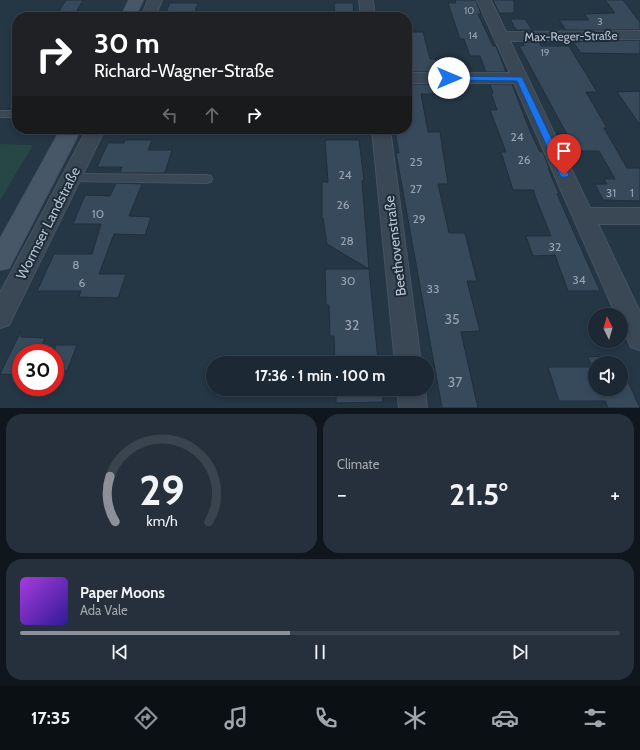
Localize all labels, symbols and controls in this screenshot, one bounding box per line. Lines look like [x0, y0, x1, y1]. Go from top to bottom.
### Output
house number: 10 [464, 4, 474, 17]
house number: 3 [597, 15, 603, 28]
text: 30 m [94, 26, 160, 60]
icon: right [28, 28, 80, 80]
street label: Max-Reger-Straße [524, 28, 618, 44]
house number: 14 [468, 29, 478, 42]
house number: 19 [541, 46, 550, 59]
position arrow [428, 57, 470, 99]
text: Richard-Wagner-Straße [94, 60, 274, 82]
icon: left [159, 104, 181, 126]
icon: ahead [201, 104, 223, 126]
icon: right [243, 104, 265, 126]
house number: 24 [510, 129, 524, 144]
pin [547, 134, 581, 175]
icon: arrive [553, 140, 575, 162]
house number: 26 [517, 152, 531, 167]
house number: 25 [410, 154, 422, 169]
street label: Wormser Landstraße [12, 164, 84, 282]
house number: 24 [338, 167, 352, 182]
house number: 27 [410, 181, 422, 196]
house number: 31 [606, 185, 616, 200]
house number: 1 [630, 185, 634, 200]
street label: Beethovenstraße [380, 195, 410, 297]
house number: 26 [336, 197, 350, 212]
house number: 10 [92, 206, 104, 221]
house number: 29 [412, 211, 426, 226]
house number: 28 [340, 233, 354, 248]
house number: 32 [549, 239, 561, 254]
house number: 8 [72, 257, 80, 272]
house number: 34 [572, 272, 586, 287]
house number: 30 [341, 273, 355, 288]
house number: 6 [79, 275, 86, 290]
house number: 33 [427, 281, 439, 296]
north arrow [588, 308, 628, 348]
map controls [588, 308, 628, 396]
house number: 35 [444, 310, 460, 328]
house number: 32 [345, 316, 359, 334]
speed limit sign: 30 [12, 344, 64, 396]
button: sound [588, 356, 628, 396]
text: 17:36 · 1 min · 100 m [255, 367, 385, 385]
house number: 37 [448, 373, 462, 391]
text: Climate [337, 456, 379, 472]
text: 29 [139, 464, 184, 514]
text: 21.5° [449, 476, 508, 513]
text: − [337, 481, 347, 508]
text: + [610, 481, 620, 508]
text: km/h [146, 511, 177, 529]
text: Paper Moons [80, 584, 165, 602]
text: Ada Vale [80, 602, 128, 618]
icon: previous [109, 641, 131, 663]
icon: pause [309, 641, 331, 663]
icon: next [509, 641, 531, 663]
icon: directions [132, 704, 160, 732]
icon: music [222, 704, 250, 732]
icon: phone [312, 704, 340, 732]
icon: climate [401, 704, 429, 732]
icon: car [491, 704, 519, 732]
icon: filters [581, 704, 609, 732]
text: 17:35 [31, 707, 70, 729]

